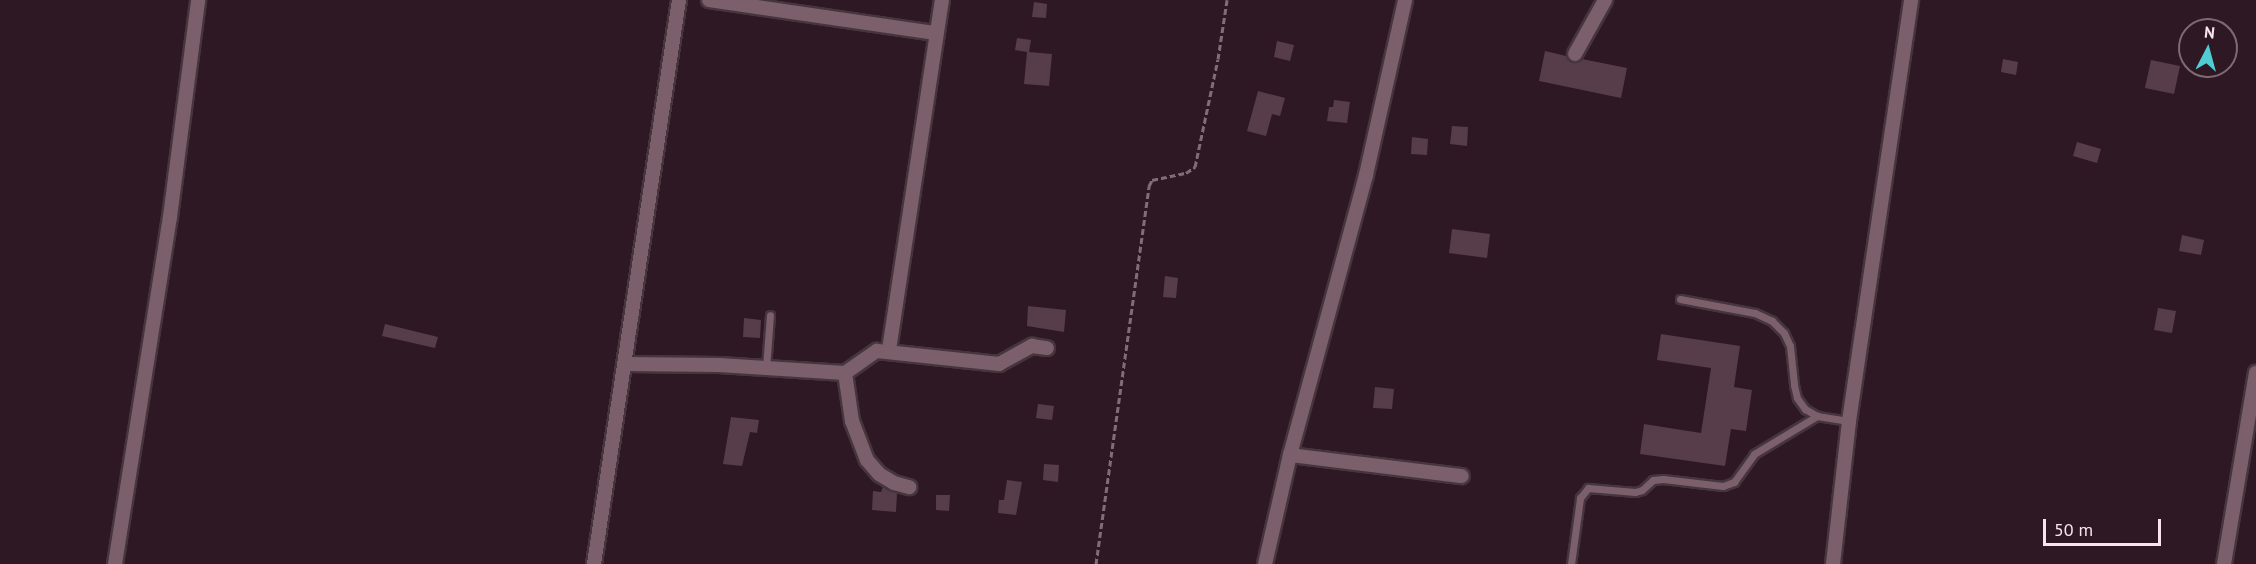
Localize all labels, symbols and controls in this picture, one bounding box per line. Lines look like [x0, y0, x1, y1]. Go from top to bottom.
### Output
north arrow [2178, 18, 2238, 78]
text: N [2203, 22, 2216, 43]
scale bar [2046, 507, 2164, 545]
text: 50 m [2054, 518, 2093, 541]

